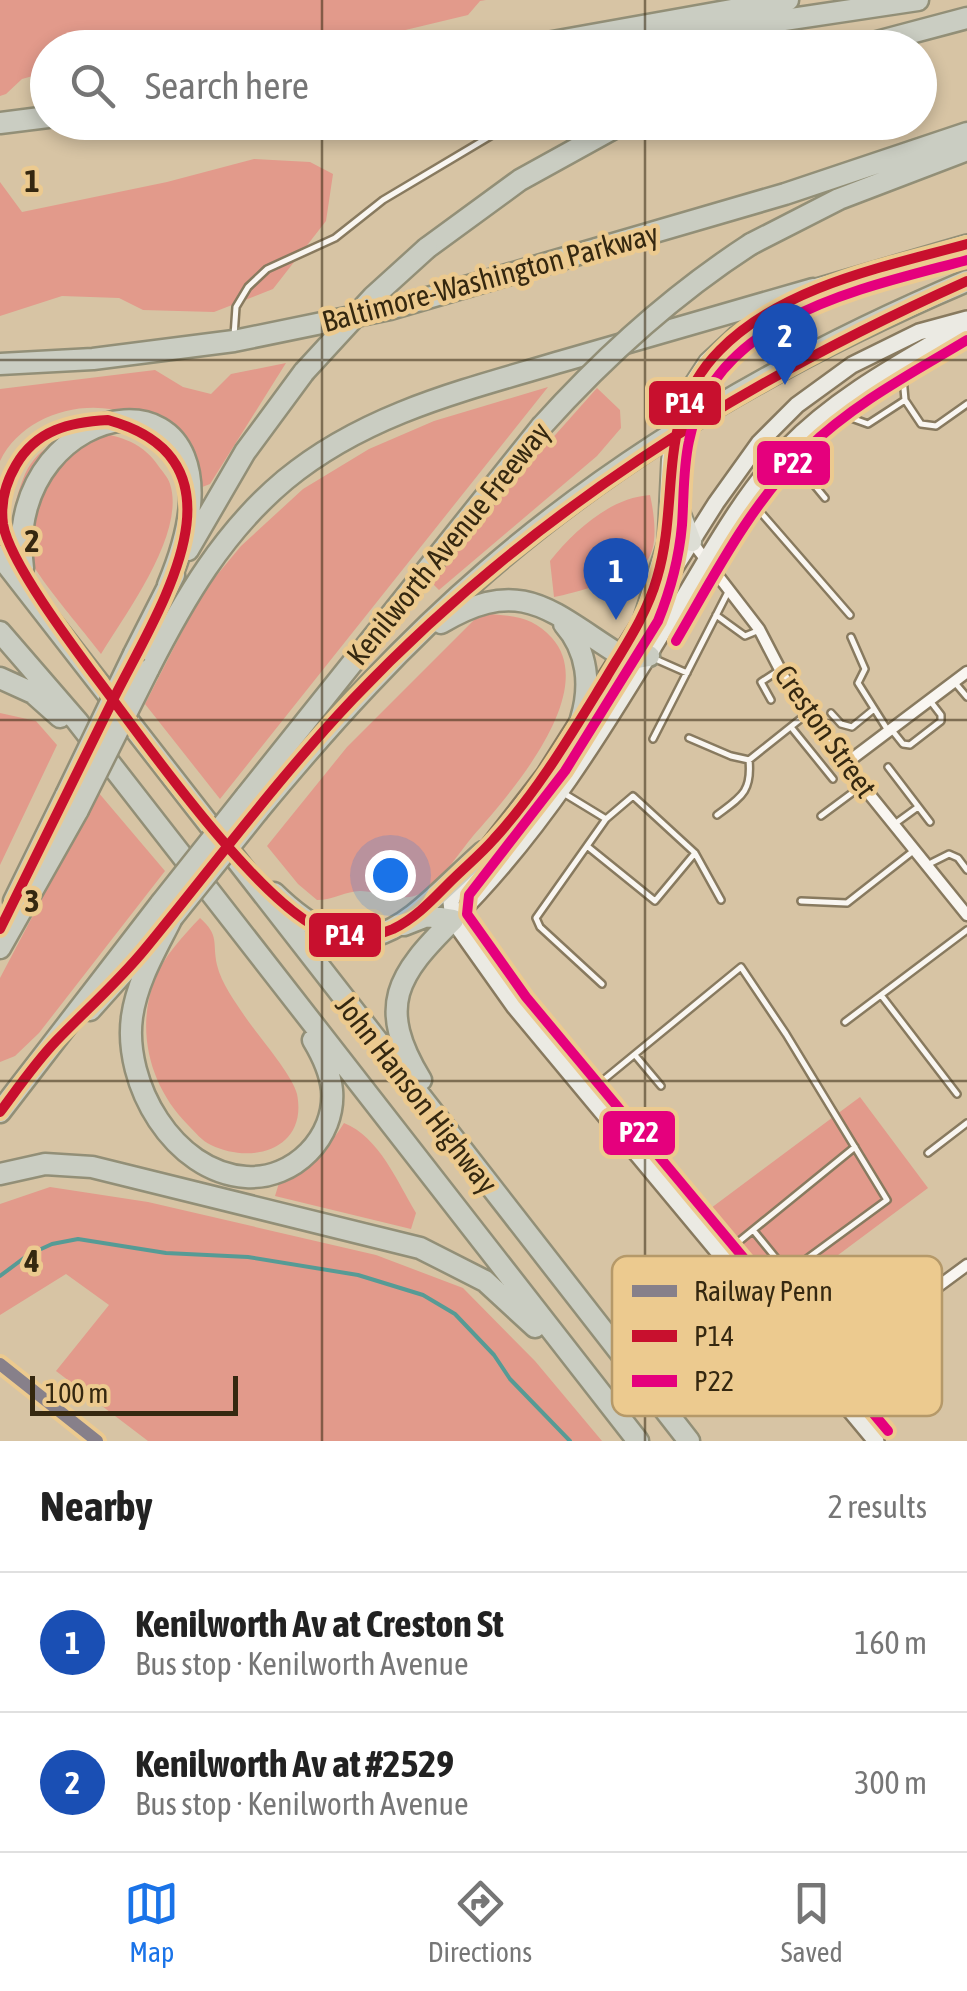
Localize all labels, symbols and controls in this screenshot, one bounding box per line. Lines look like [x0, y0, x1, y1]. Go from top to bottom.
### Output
search box [30, 30, 937, 140]
icon: search [65, 58, 120, 113]
text: Search here [145, 64, 309, 107]
text: 1 [24, 162, 40, 199]
street label: Baltimore-Washington Parkway [318, 216, 662, 338]
pin: 2 [752, 302, 818, 385]
line badge: P14 [647, 379, 723, 427]
text: P14 [665, 387, 705, 419]
street label: Kenilworth Avenue Freeway [340, 415, 556, 671]
line badge: P22 [755, 439, 832, 487]
text: P22 [773, 447, 813, 479]
text: 2 [24, 522, 40, 559]
pin: 1 [584, 538, 648, 620]
street label: Creston Street [768, 658, 884, 804]
your location [365, 850, 416, 901]
text: 3 [24, 882, 40, 919]
line badge: P14 [307, 911, 383, 959]
text: P14 [325, 919, 365, 951]
street label: John Hanson Highway [329, 988, 505, 1200]
line badge: P22 [601, 1109, 677, 1157]
text: P22 [619, 1116, 659, 1148]
text: 4 [23, 1242, 40, 1279]
legend [612, 1256, 942, 1416]
text: Railway Penn [694, 1275, 833, 1307]
text: P14 [694, 1320, 734, 1352]
text: P22 [694, 1365, 734, 1397]
scale bar [30, 1371, 238, 1416]
text: 100 m [45, 1377, 108, 1409]
text: Nearby [40, 1482, 153, 1530]
text: 2 results [828, 1488, 927, 1525]
text: Kenilworth Av at Creston St [135, 1602, 504, 1645]
text: 1 [65, 1624, 80, 1661]
text: 160 m [854, 1624, 927, 1661]
text: Bus stop · Kenilworth Avenue [135, 1645, 469, 1682]
text: Kenilworth Av at #2529 [135, 1742, 454, 1785]
text: 2 [65, 1764, 80, 1801]
text: 300 m [854, 1764, 927, 1801]
text: Bus stop · Kenilworth Avenue [135, 1785, 469, 1822]
tab: Map [124, 1876, 179, 1968]
tab: Directions [428, 1876, 532, 1968]
tab: Saved [781, 1876, 843, 1968]

